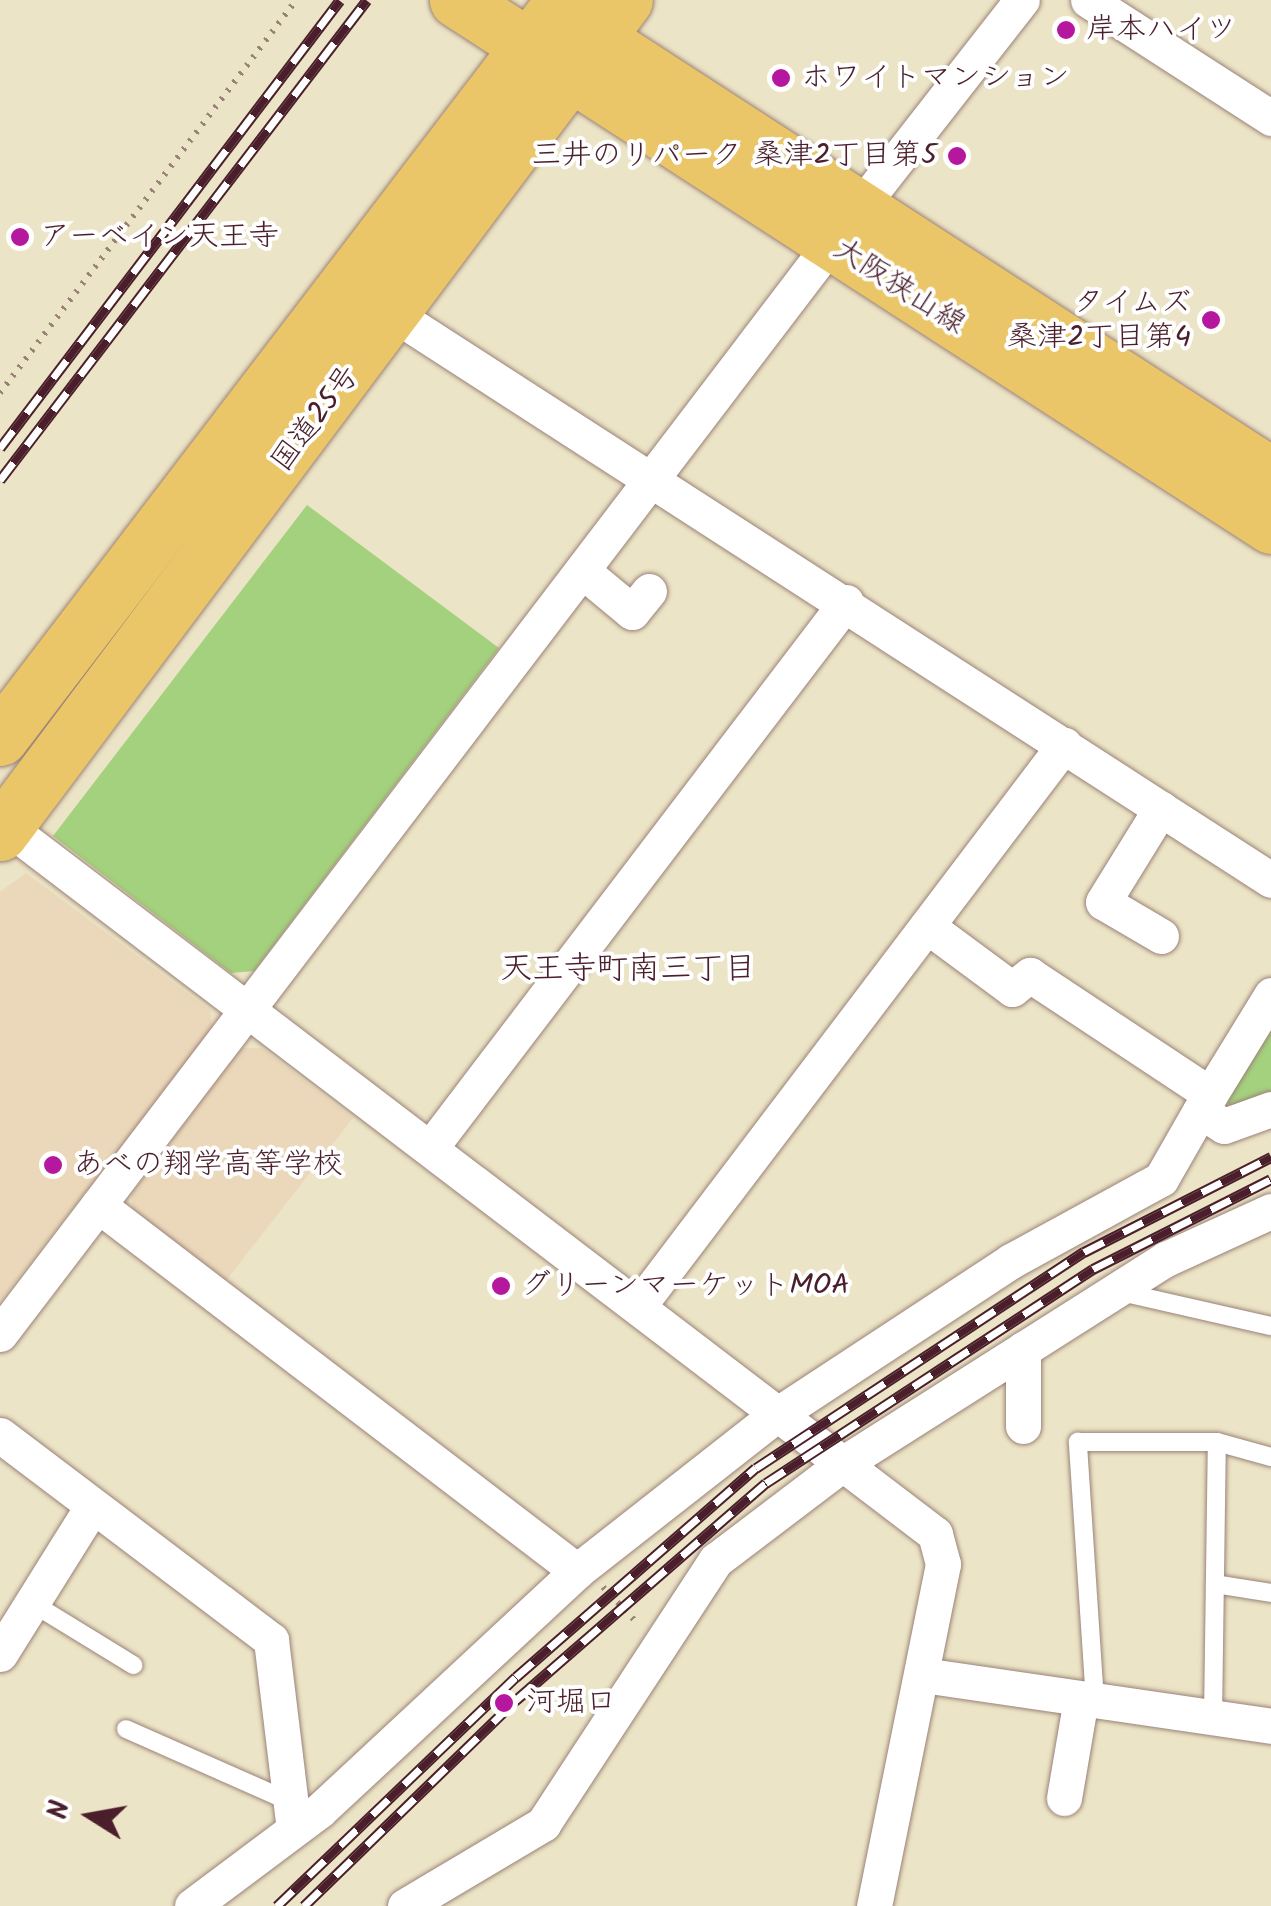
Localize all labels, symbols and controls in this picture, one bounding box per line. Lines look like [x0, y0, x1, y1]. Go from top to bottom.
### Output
place label: 岸本ハイツ [1086, 12, 1236, 48]
marker: 岸本ハイツ [1055, 19, 1077, 41]
place label: ホワイトマンション [801, 60, 1071, 96]
marker: ホワイトマンション [770, 67, 792, 89]
place label: 三井のリパーク 桑津2丁目第5 [531, 138, 937, 174]
marker: 三井のリパーク 桑津2丁目第5 [946, 145, 968, 167]
place label: アーベイン天王寺 [40, 219, 279, 255]
marker: アーベイン天王寺 [9, 226, 31, 248]
street label: 大阪狭山線 [826, 231, 972, 343]
place label: タイムズ 桑津2丁目第4 [1007, 285, 1191, 356]
marker: タイムズ 桑津2丁目第4 [1200, 309, 1222, 331]
street label: 国道25号 [264, 359, 368, 479]
district label: 天王寺町南三丁目 [500, 951, 756, 989]
place label: あべの翔学高等学校 [73, 1147, 343, 1183]
marker: あべの翔学高等学校 [42, 1154, 64, 1176]
place label: グリーンマーケットMOA [521, 1268, 851, 1304]
marker: グリーンマーケットMOA [490, 1275, 512, 1297]
place label: 河堀口 [526, 1685, 616, 1721]
marker: 河堀口 [491, 1690, 517, 1716]
north arrow [40, 1766, 140, 1866]
text: N [36, 1797, 84, 1823]

